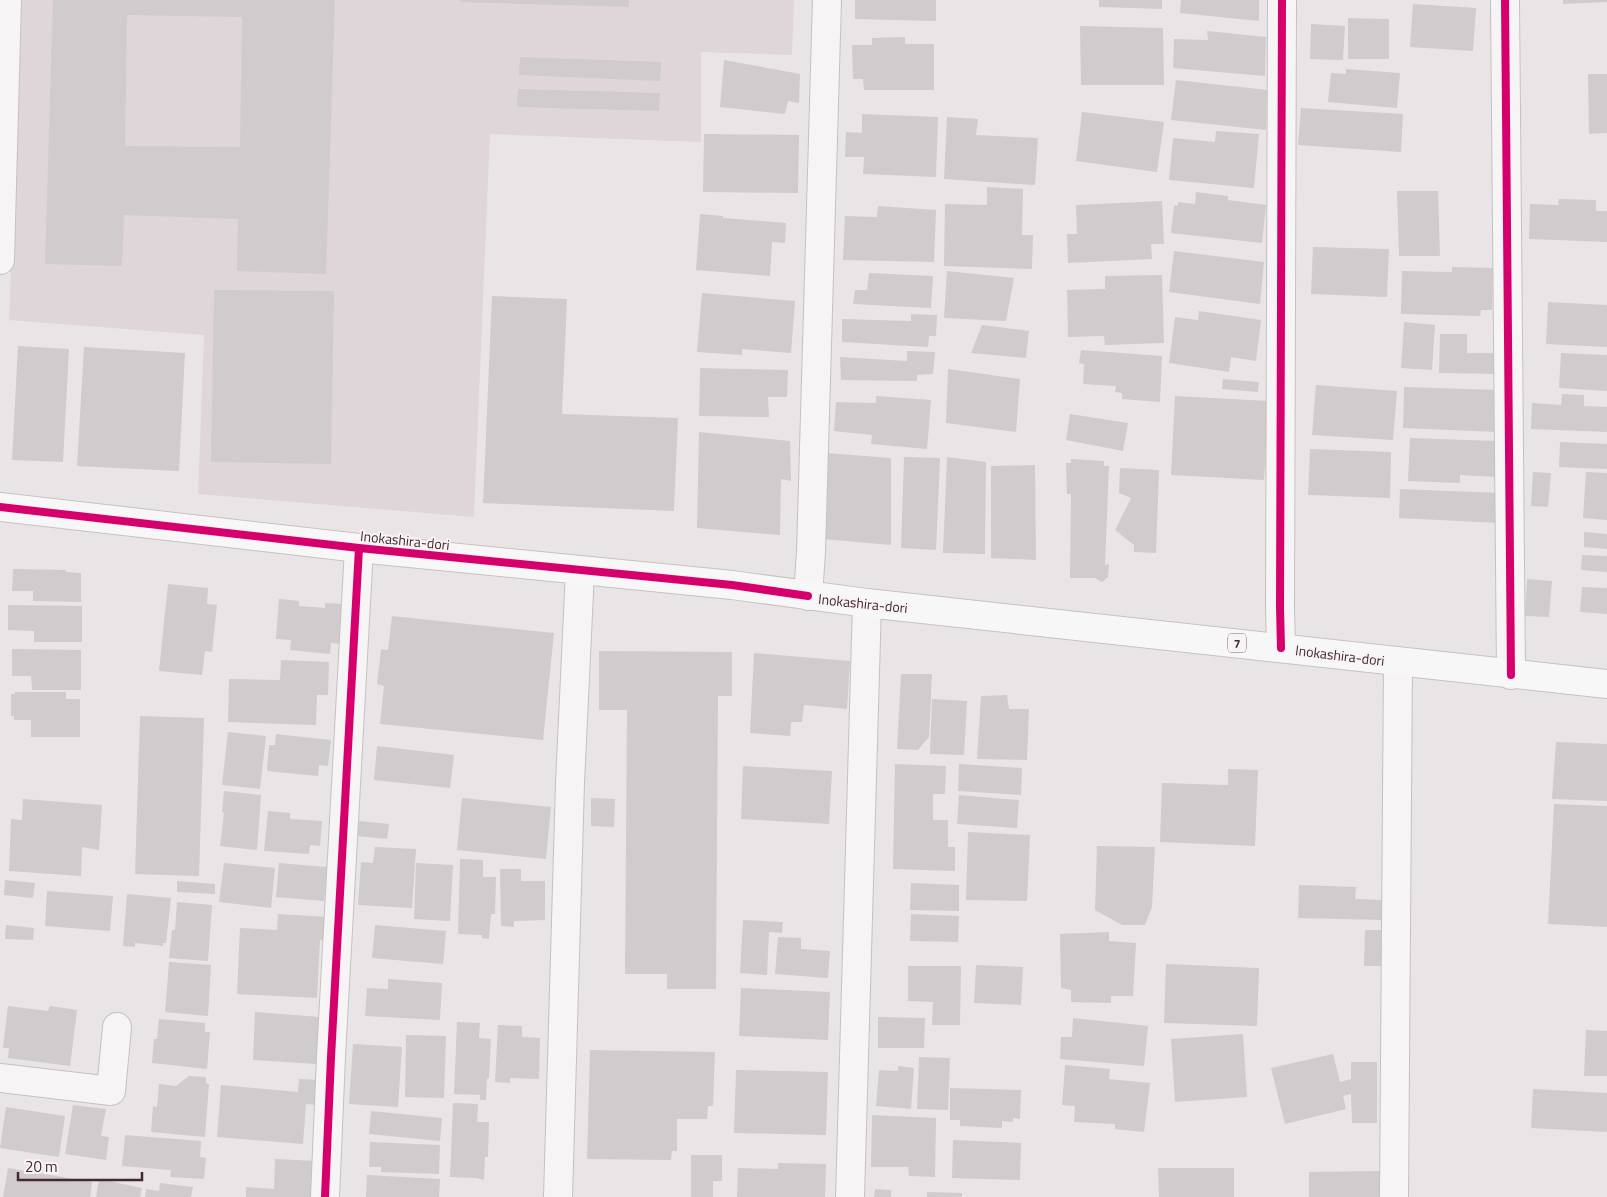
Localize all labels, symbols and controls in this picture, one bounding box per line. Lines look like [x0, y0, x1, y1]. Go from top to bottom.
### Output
street label: Inokashira-dori [359, 525, 451, 555]
street label: Inokashira-dori [817, 588, 909, 618]
road number: 7 [1228, 634, 1246, 652]
street label: Inokashira-dori [1294, 639, 1386, 671]
scale bar [18, 1150, 141, 1182]
text: 20 m [25, 1155, 58, 1178]

